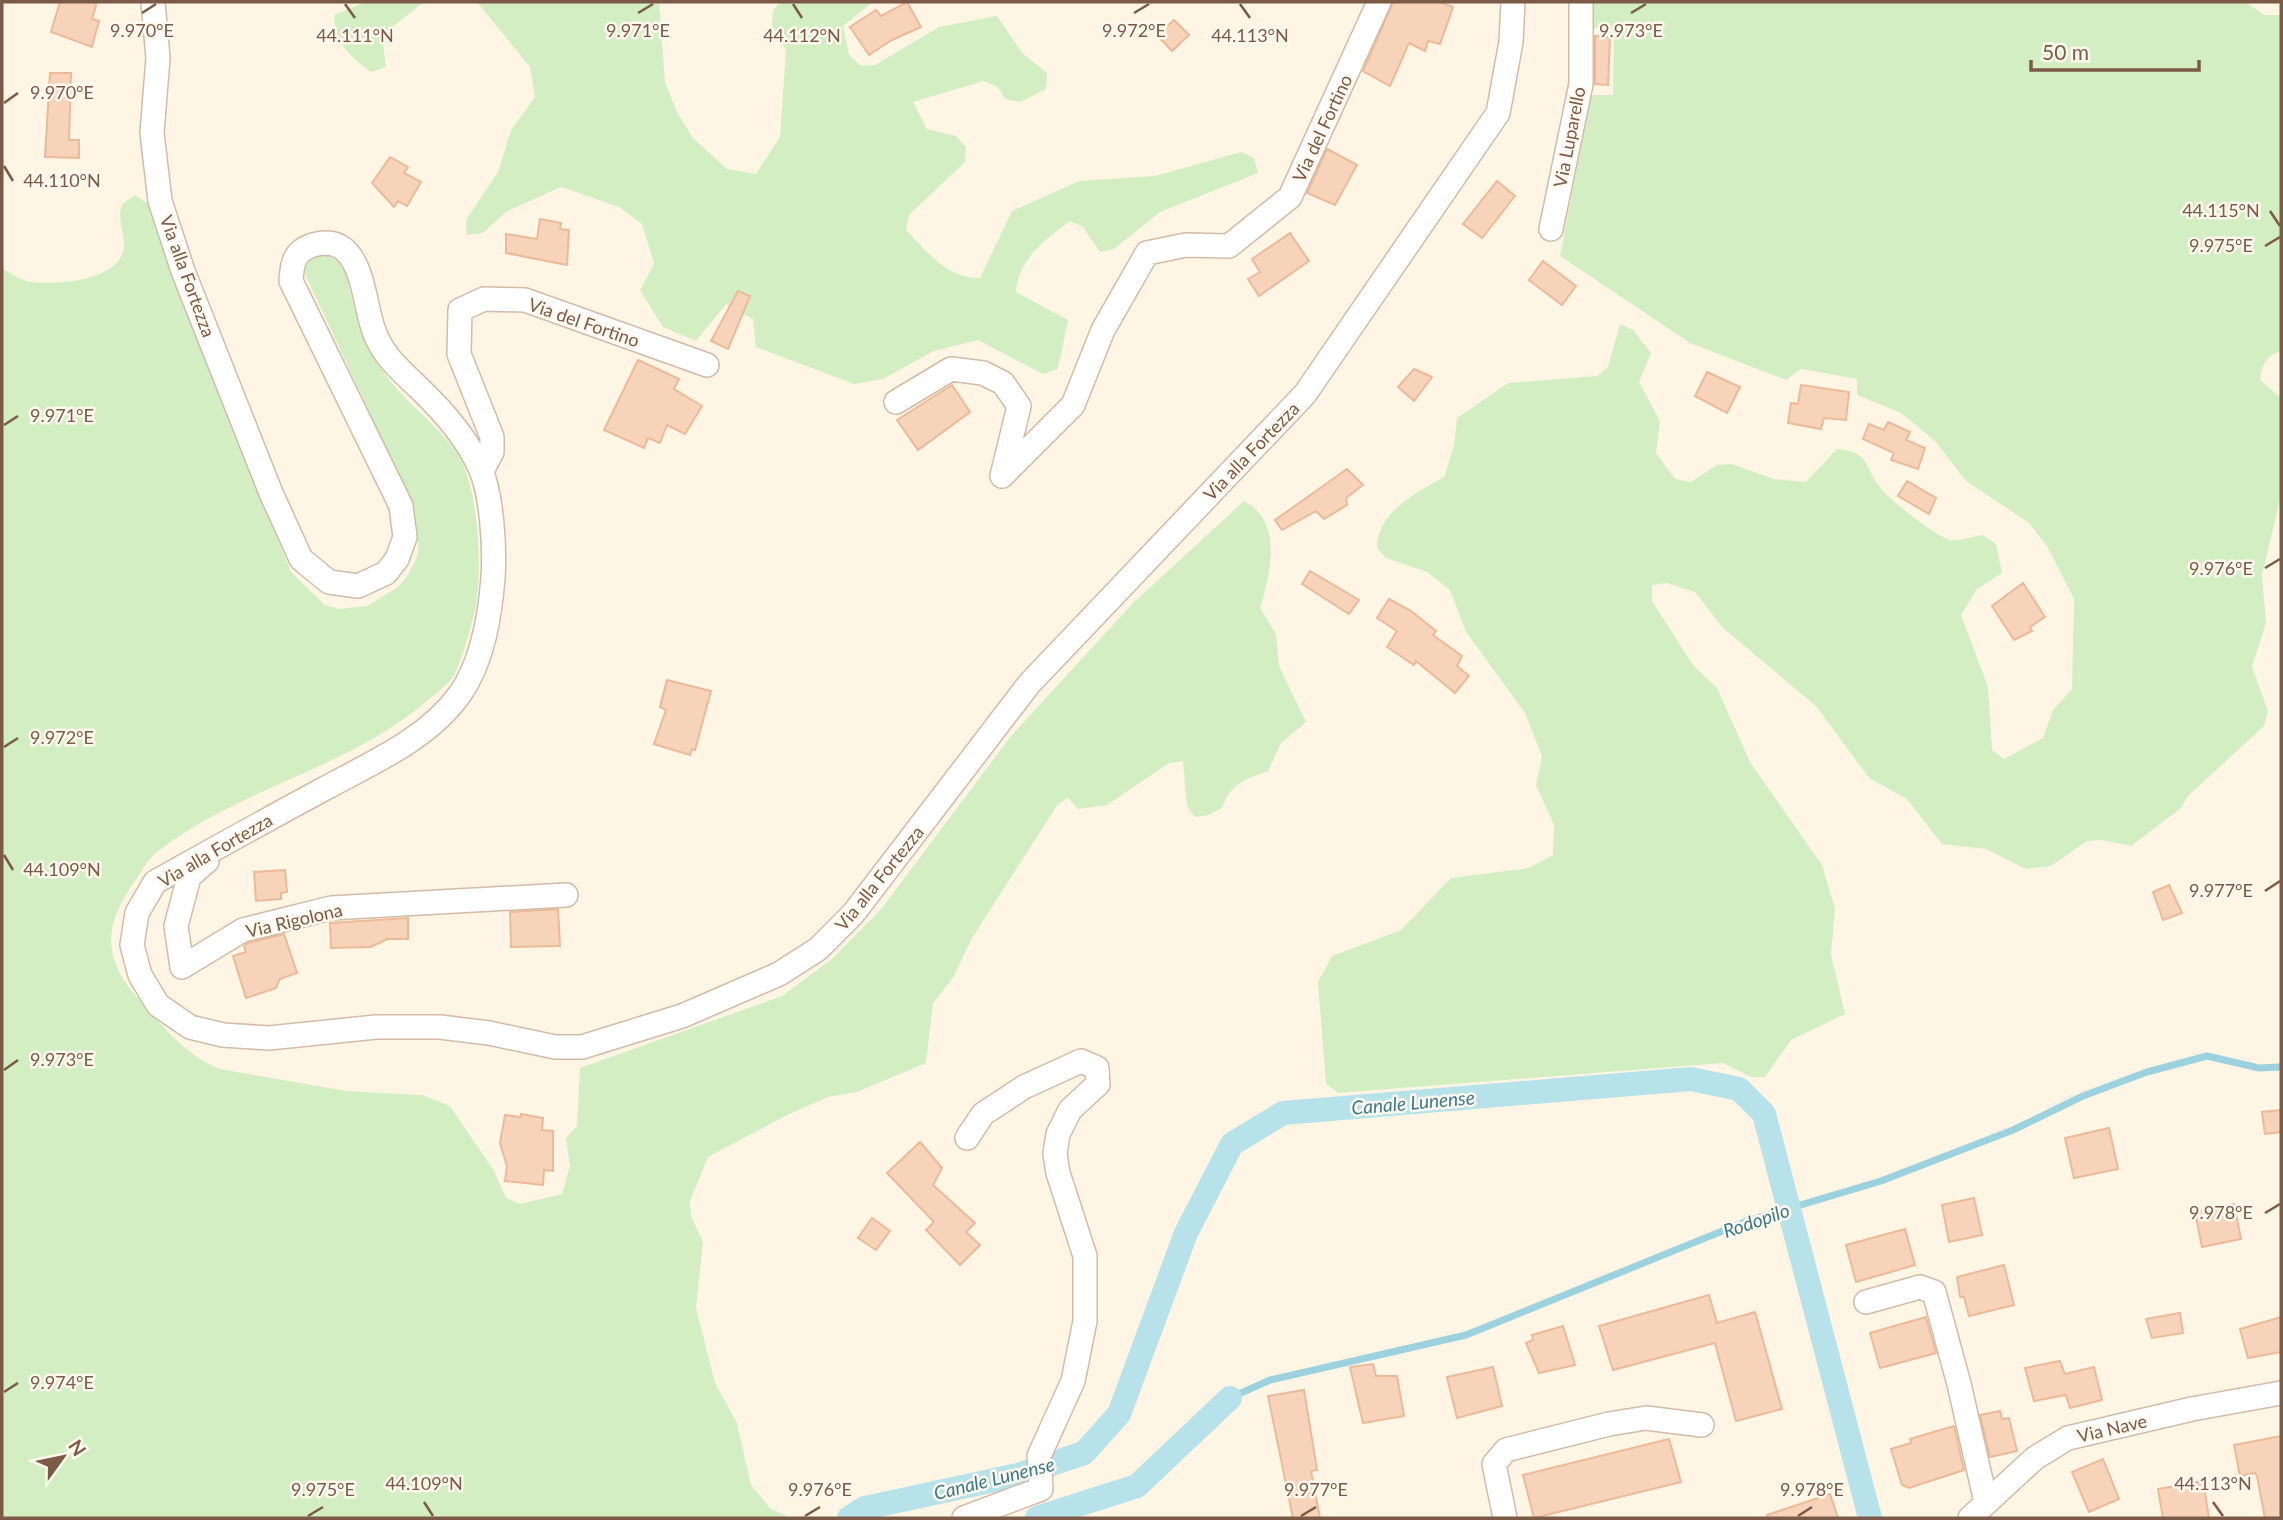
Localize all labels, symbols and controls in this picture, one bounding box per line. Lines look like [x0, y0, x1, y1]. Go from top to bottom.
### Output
text: 9.970°E [110, 19, 174, 41]
text: 9.971°E [606, 19, 670, 41]
text: 9.972°E [1102, 19, 1166, 41]
text: 9.973°E [1599, 19, 1663, 41]
text: 44.111°N [316, 24, 394, 46]
text: 44.112°N [763, 24, 841, 46]
text: 44.113°N [1211, 24, 1289, 46]
scale bar [2031, 28, 2199, 72]
text: 50 m [2042, 39, 2089, 64]
street label: Via del Fortino [1288, 71, 1356, 185]
text: 9.970°E [30, 81, 94, 103]
street label: Via Luparello [1548, 85, 1590, 189]
text: 44.110°N [23, 169, 101, 191]
text: 44.115°N [2182, 199, 2260, 221]
street label: Via alla Fortezza [156, 212, 220, 340]
text: 9.975°E [2189, 234, 2253, 256]
street label: Via del Fortino [526, 293, 642, 351]
street label: Via alla Fortezza [1199, 397, 1303, 505]
text: 9.971°E [30, 404, 94, 426]
text: 9.976°E [2189, 557, 2253, 579]
text: 9.972°E [30, 726, 94, 748]
street label: Via alla Fortezza [154, 808, 276, 892]
street label: Via alla Fortezza [830, 821, 928, 935]
text: 44.109°N [23, 858, 101, 880]
text: 9.977°E [2189, 879, 2253, 901]
street label: Via Rigolona [244, 898, 344, 942]
text: 9.973°E [30, 1048, 94, 1070]
water label: Canale Lunense [1350, 1085, 1476, 1119]
water label: Rodopilo [1720, 1198, 1792, 1242]
text: 9.978°E [2189, 1201, 2253, 1223]
text: 9.974°E [30, 1371, 94, 1393]
street label: Via Nave [2075, 1409, 2149, 1447]
north arrow [28, 1422, 98, 1492]
text: N [64, 1435, 91, 1460]
water label: Canale Lunense [931, 1452, 1057, 1504]
text: 44.109°N [385, 1472, 463, 1494]
text: 44.113°N [2174, 1472, 2252, 1494]
text: 9.975°E [291, 1478, 355, 1500]
text: 9.976°E [788, 1478, 852, 1500]
text: 9.977°E [1284, 1478, 1348, 1500]
text: 9.978°E [1780, 1478, 1844, 1500]

